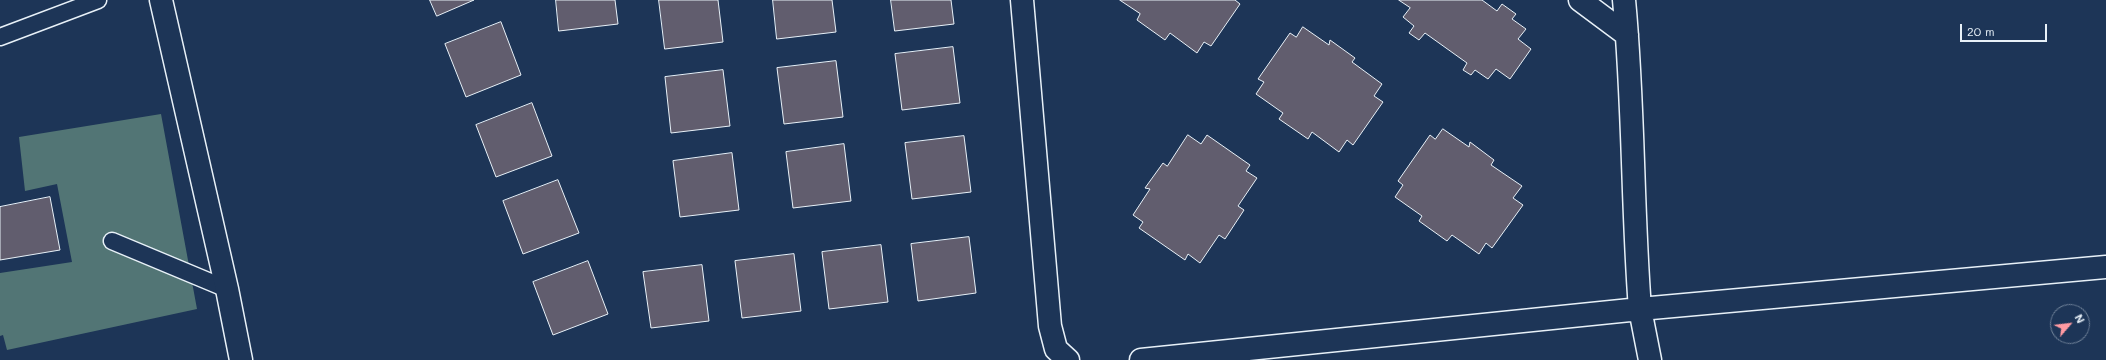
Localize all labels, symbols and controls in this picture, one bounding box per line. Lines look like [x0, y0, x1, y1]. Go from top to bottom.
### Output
scale bar [1962, 16, 2049, 42]
text: 20 m [1967, 23, 1995, 39]
north arrow [2050, 304, 2090, 344]
text: N [2072, 311, 2089, 326]

